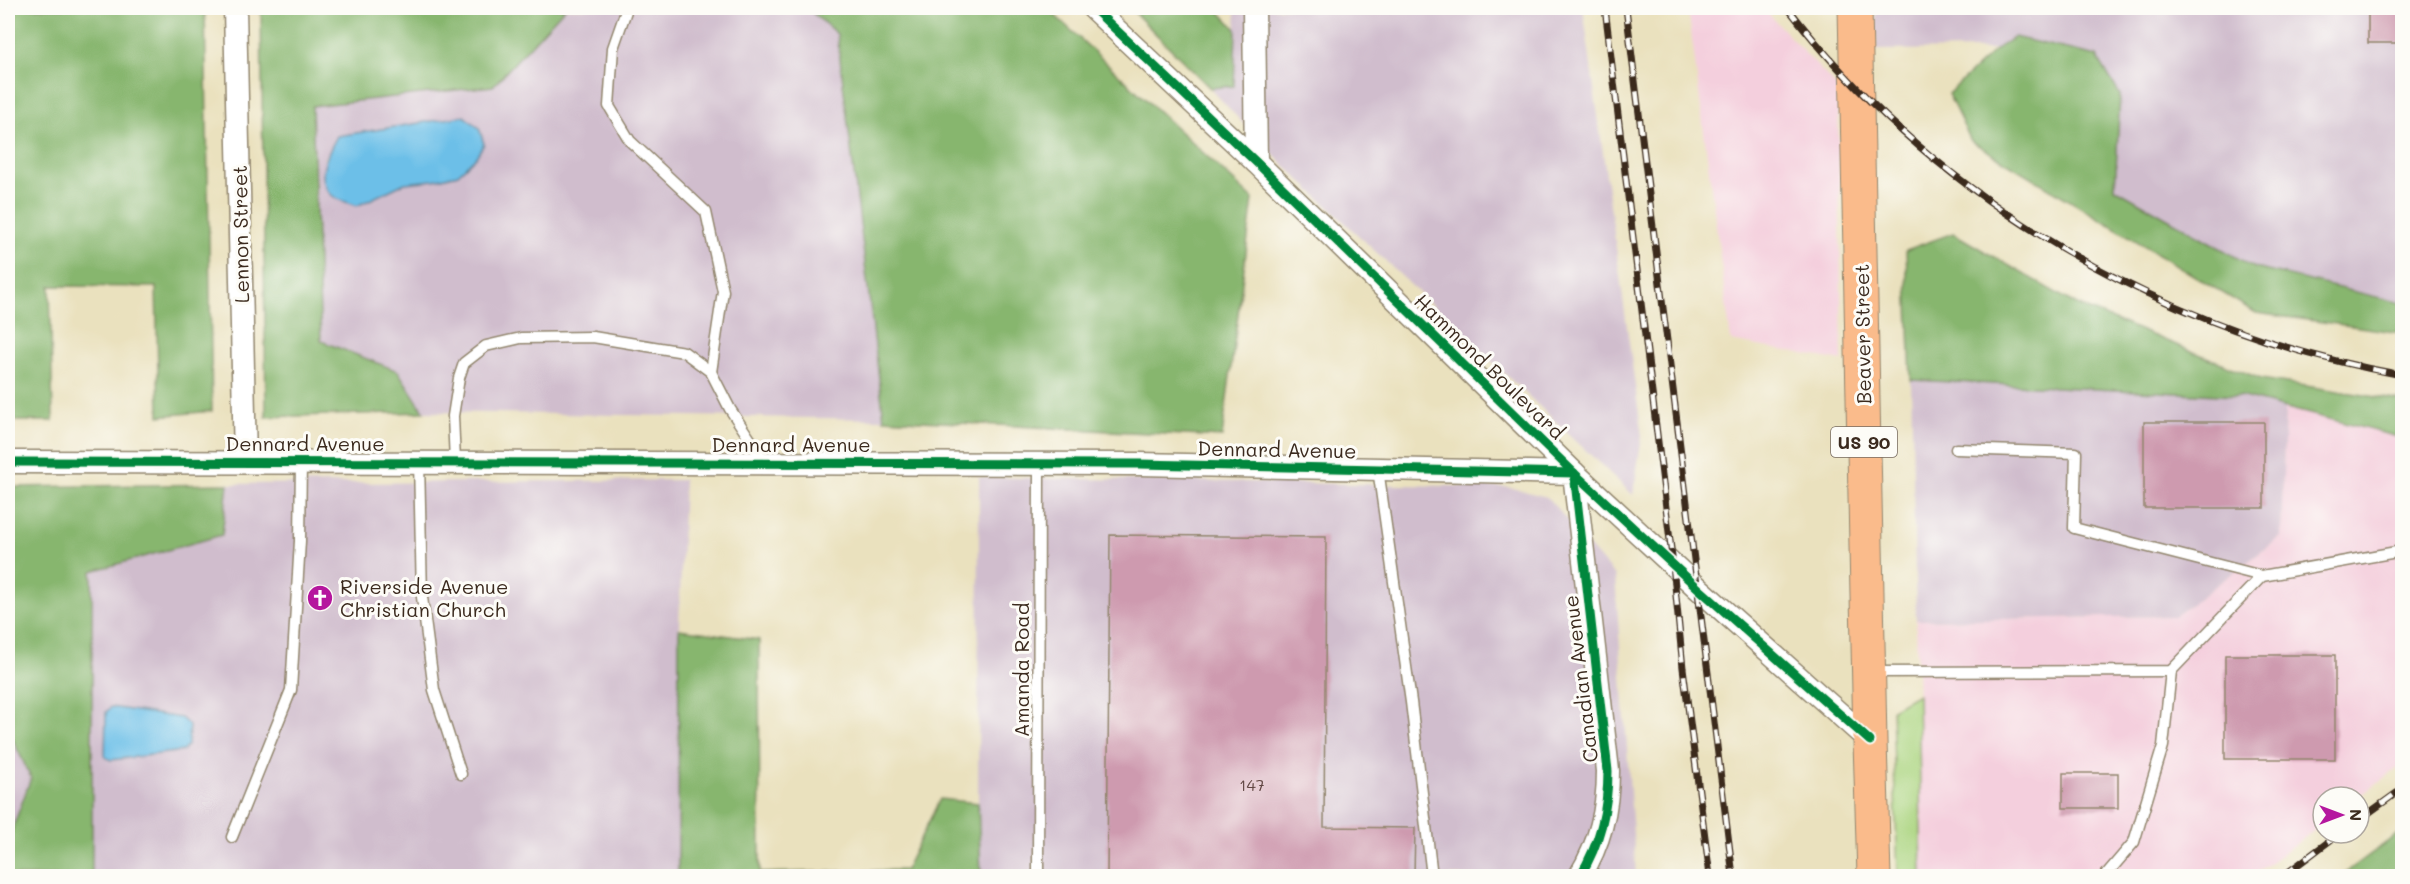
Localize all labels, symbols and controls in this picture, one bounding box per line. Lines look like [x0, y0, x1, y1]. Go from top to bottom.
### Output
street label: Lennon Street [226, 165, 254, 303]
street label: Beaver Street [1848, 264, 1876, 404]
street label: Hammond Boulevard [1409, 288, 1571, 444]
road number: US 90 [1831, 427, 1897, 457]
street label: Dennard Avenue [225, 430, 385, 456]
street label: Dennard Avenue [711, 431, 871, 457]
street label: Dennard Avenue [1197, 435, 1357, 463]
place label: Riverside Avenue Christian Church [340, 573, 508, 622]
church icon: Riverside Avenue Christian Church [305, 583, 335, 613]
street label: Canadian Avenue [1557, 594, 1603, 764]
street label: Amanda Road [1008, 603, 1034, 737]
house number: 147 [1239, 774, 1265, 795]
north arrow [2311, 785, 2371, 845]
text: N [2346, 809, 2367, 821]

